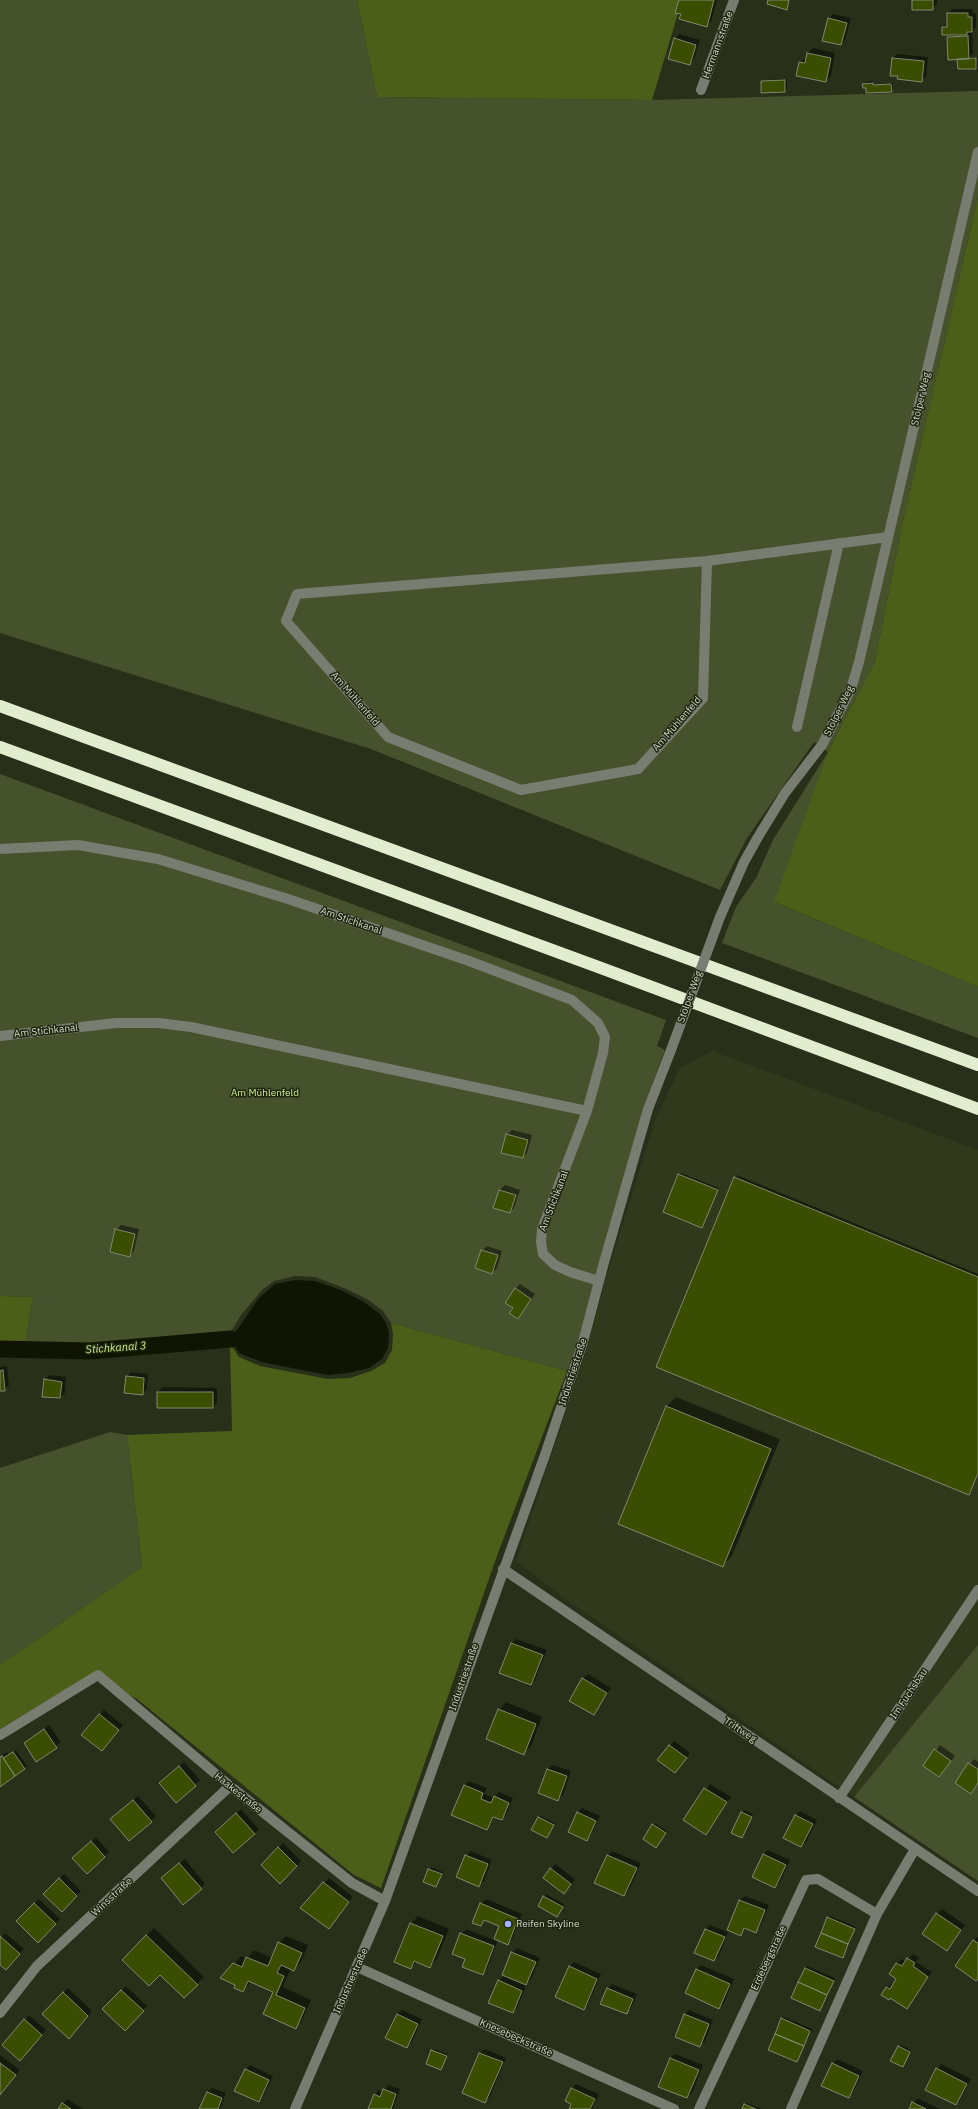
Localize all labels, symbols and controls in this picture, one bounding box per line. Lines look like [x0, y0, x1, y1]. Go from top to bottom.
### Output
street label: Hermannstraße [700, 10, 736, 80]
street label: Stolper Weg [909, 371, 933, 427]
street label: Am Mühlenfeld [328, 669, 382, 729]
street label: Stolper Weg [822, 684, 856, 738]
street label: Am Mühlenfeld [650, 694, 704, 754]
street label: Am Stichkanal [319, 905, 383, 937]
street label: Stolper Weg [675, 969, 705, 1025]
street label: Am Stichkanal [13, 1022, 79, 1040]
park label: Am Mühlenfeld [231, 1087, 299, 1099]
street label: Am Stichkanal [537, 1169, 571, 1233]
street label: Industriestraße [556, 1337, 590, 1407]
water label: Stichkanal 3 [85, 1339, 147, 1357]
street label: Industriestraße [447, 1642, 481, 1712]
street label: Im Fuchsbau [888, 1666, 930, 1722]
street label: Triftweg [721, 1715, 759, 1745]
street label: Haakestraße [212, 1770, 264, 1816]
street label: Winsstraße [89, 1875, 135, 1919]
place label: Reifen Skyline [516, 1918, 579, 1930]
marker: Reifen Skyline [503, 1919, 513, 1929]
street label: Erdebergstraße [749, 1924, 789, 1992]
street label: Industriestraße [331, 1946, 371, 2016]
street label: Knesebeckstraße [478, 2017, 554, 2059]

